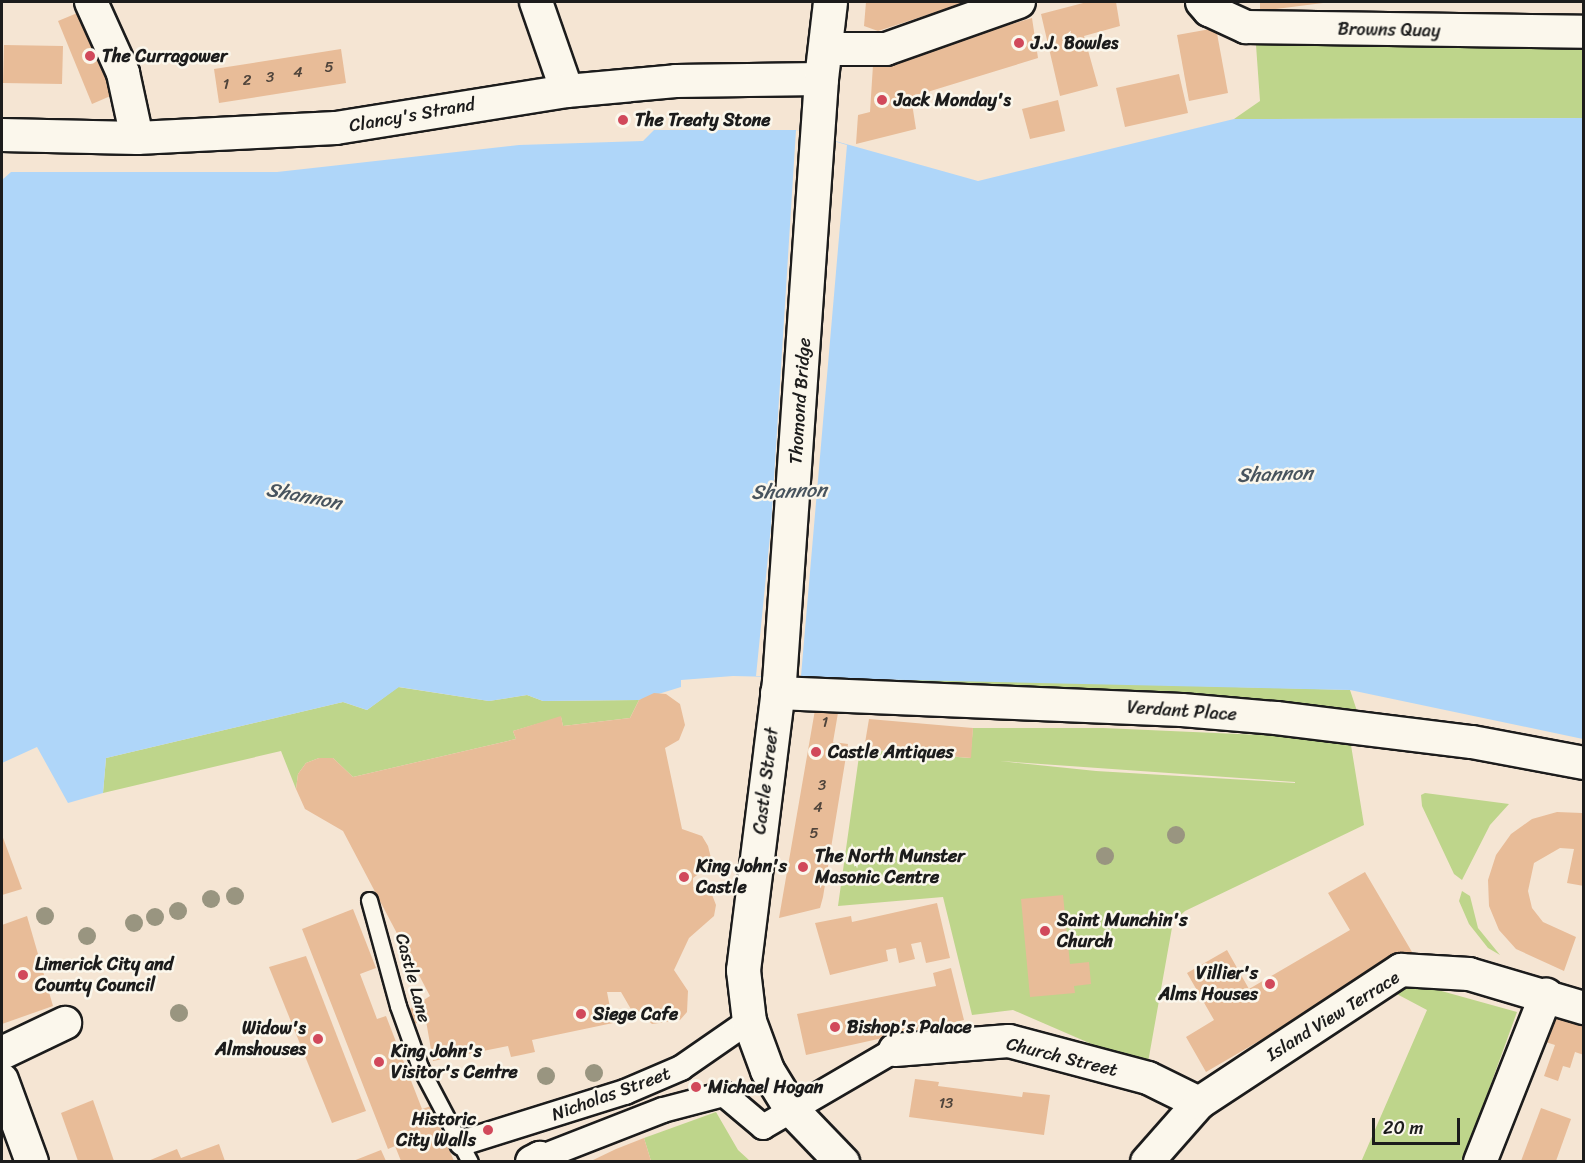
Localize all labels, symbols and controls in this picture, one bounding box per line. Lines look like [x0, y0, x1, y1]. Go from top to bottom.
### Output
street label: Browns Quay [1337, 18, 1441, 42]
place label: J.J. Bowles [1031, 32, 1118, 54]
marker: J.J. Bowles [1012, 36, 1026, 50]
place label: The Curragower [102, 45, 227, 67]
marker: The Curragower [83, 49, 97, 63]
house number: 5 [324, 59, 334, 77]
house number: 4 [293, 64, 303, 82]
house number: 3 [266, 69, 274, 87]
house number: 2 [243, 72, 251, 90]
house number: 1 [223, 76, 229, 94]
place label: Jack Monday's [894, 89, 1011, 111]
street label: Clancy's Strand [347, 93, 477, 137]
marker: Jack Monday's [875, 93, 889, 107]
place label: The Treaty Stone [635, 109, 771, 131]
marker: The Treaty Stone [616, 113, 630, 127]
street label: Thomond Bridge [785, 337, 815, 465]
water label: Shannon [1237, 461, 1313, 487]
water label: Shannon [265, 477, 343, 515]
water label: Shannon [751, 478, 827, 504]
street label: Verdant Place [1126, 696, 1238, 726]
house number: 1 [822, 714, 828, 732]
street label: Castle Street [749, 726, 783, 836]
place label: Castle Antiques [828, 741, 953, 763]
marker: Castle Antiques [809, 745, 823, 759]
house number: 3 [818, 777, 826, 795]
house number: 4 [813, 799, 823, 817]
house number: 5 [809, 825, 819, 843]
place label: The North Munster Masonic Centre [815, 846, 966, 888]
place label: King John's Castle [696, 856, 786, 898]
marker: The North Munster Masonic Centre [796, 860, 810, 874]
marker: King John's Castle [677, 870, 691, 884]
place label: Saint Munchin's Church [1057, 910, 1187, 952]
marker: Saint Munchin's Church [1038, 924, 1052, 938]
street label: Castle Lane [391, 931, 435, 1025]
place label: Limerick City and County Council [35, 954, 173, 996]
place label: Villier's Alms Houses [1158, 963, 1258, 1006]
street label: Island View Terrace [1262, 966, 1404, 1066]
marker: Limerick City and County Council [16, 968, 30, 982]
marker: Villier's Alms Houses [1263, 977, 1277, 991]
place label: Siege Cafe [593, 1003, 678, 1025]
marker: Siege Cafe [574, 1007, 588, 1021]
place label: Bishop's Palace [847, 1016, 971, 1038]
place label: Widow's Almshouses [215, 1018, 306, 1060]
marker: Bishop's Palace [828, 1020, 842, 1034]
marker: Widow's Almshouses [311, 1032, 325, 1046]
street label: Church Street [1005, 1033, 1119, 1081]
place label: King John's Visitor's Centre [391, 1041, 518, 1084]
marker: King John's Visitor's Centre [372, 1055, 386, 1069]
street label: Nicholas Street [549, 1063, 673, 1125]
place label: Michael Hogan [708, 1076, 823, 1098]
marker: Michael Hogan [689, 1080, 703, 1094]
house number: 13 [939, 1095, 953, 1113]
scale bar [1375, 1106, 1464, 1144]
place label: Historic City Walls [397, 1109, 476, 1152]
text: 20 m [1383, 1112, 1423, 1144]
marker: Historic City Walls [481, 1123, 495, 1137]

